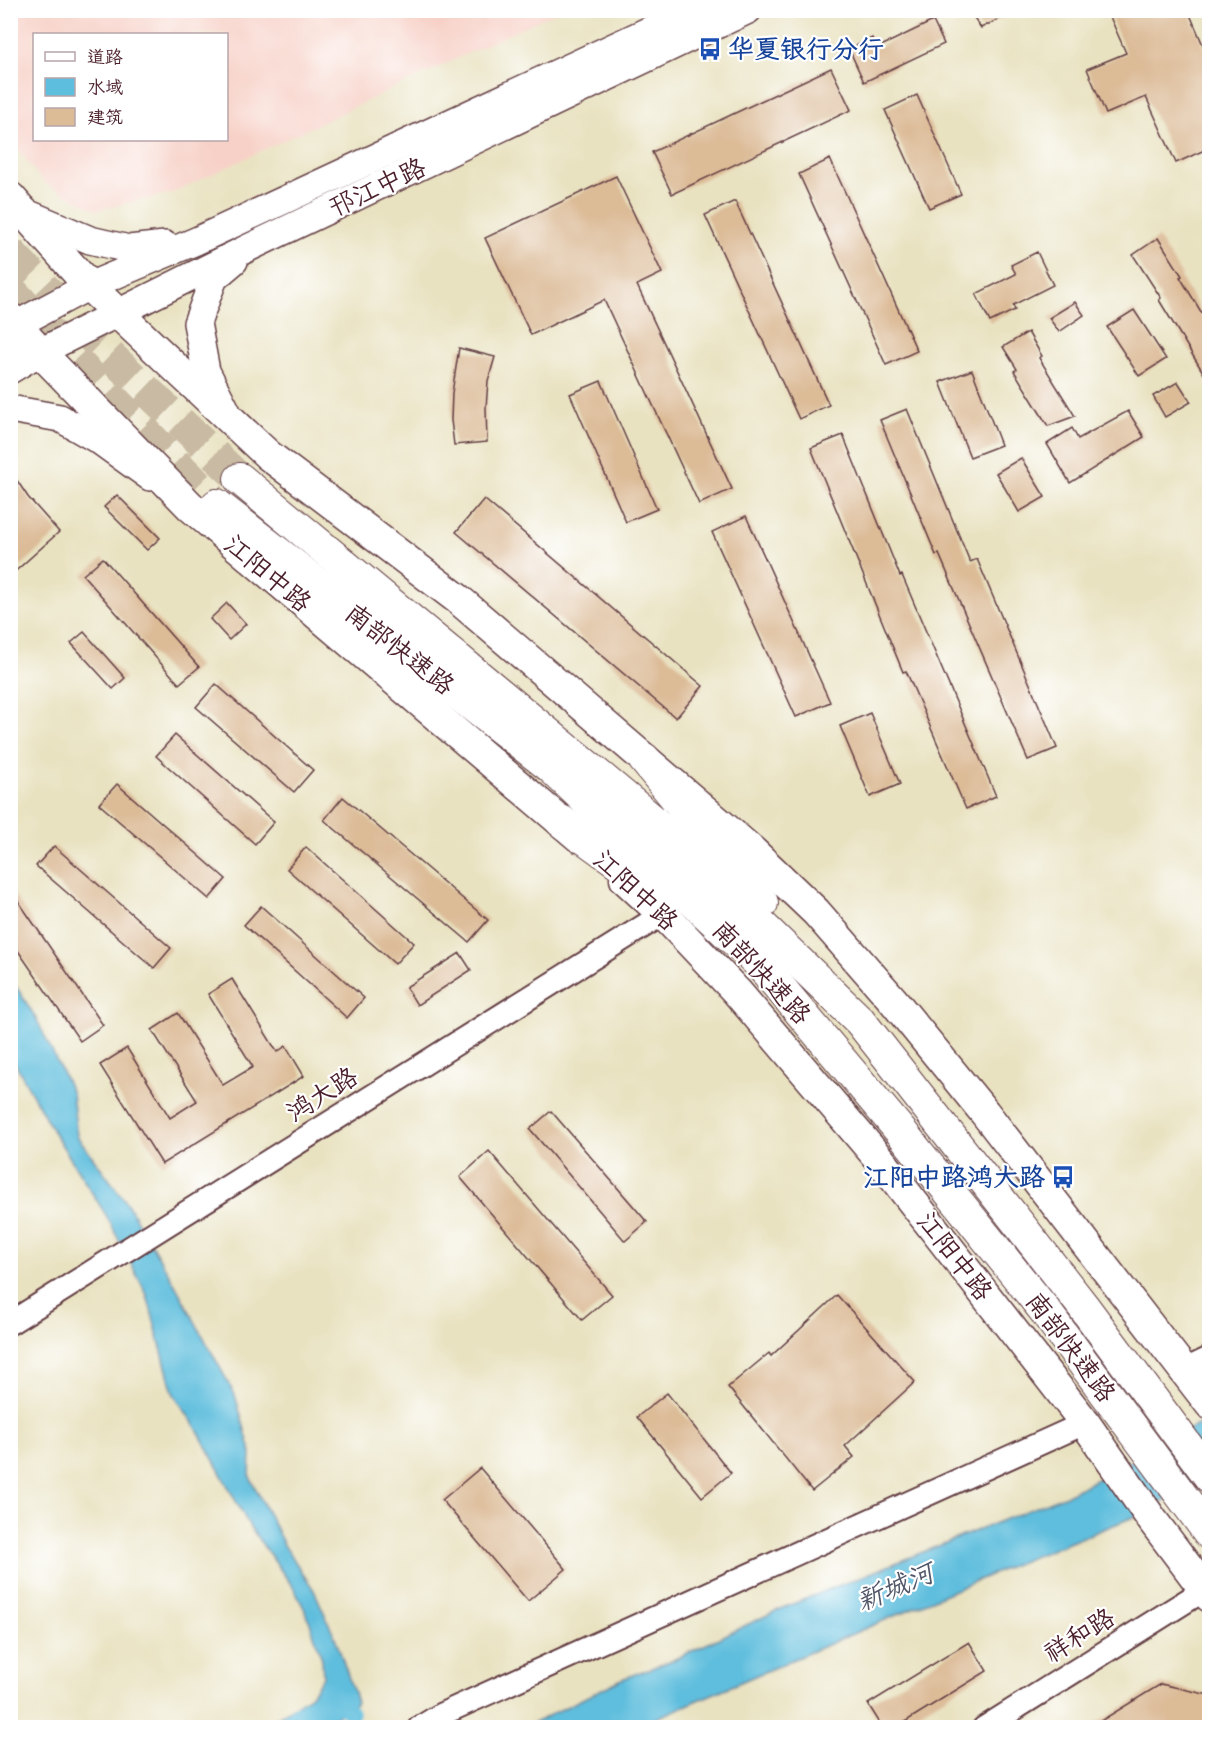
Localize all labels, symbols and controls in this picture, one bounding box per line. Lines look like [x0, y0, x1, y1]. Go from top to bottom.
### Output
legend [33, 33, 228, 141]
place label: 华夏银行分行 [728, 33, 884, 65]
bus stop icon: 华夏银行分行 [697, 36, 723, 62]
text: 道路 [87, 46, 123, 68]
text: 水域 [87, 76, 123, 98]
text: 建筑 [87, 106, 123, 128]
street label: 邗江中路 [323, 151, 431, 223]
street label: 江阳中路 [218, 527, 318, 619]
street label: 南部快速路 [339, 596, 461, 702]
street label: 江阳中路 [587, 843, 685, 937]
street label: 南部快速路 [706, 914, 818, 1030]
street label: 鸿大路 [280, 1060, 364, 1128]
place label: 江阳中路鸿大路 [863, 1161, 1045, 1193]
bus stop icon: 江阳中路鸿大路 [1050, 1164, 1076, 1190]
street label: 江阳中路 [910, 1205, 1000, 1307]
street label: 南部快速路 [1019, 1285, 1123, 1409]
water label: 新城河 [851, 1554, 942, 1618]
street label: 祥和路 [1037, 1601, 1121, 1669]

